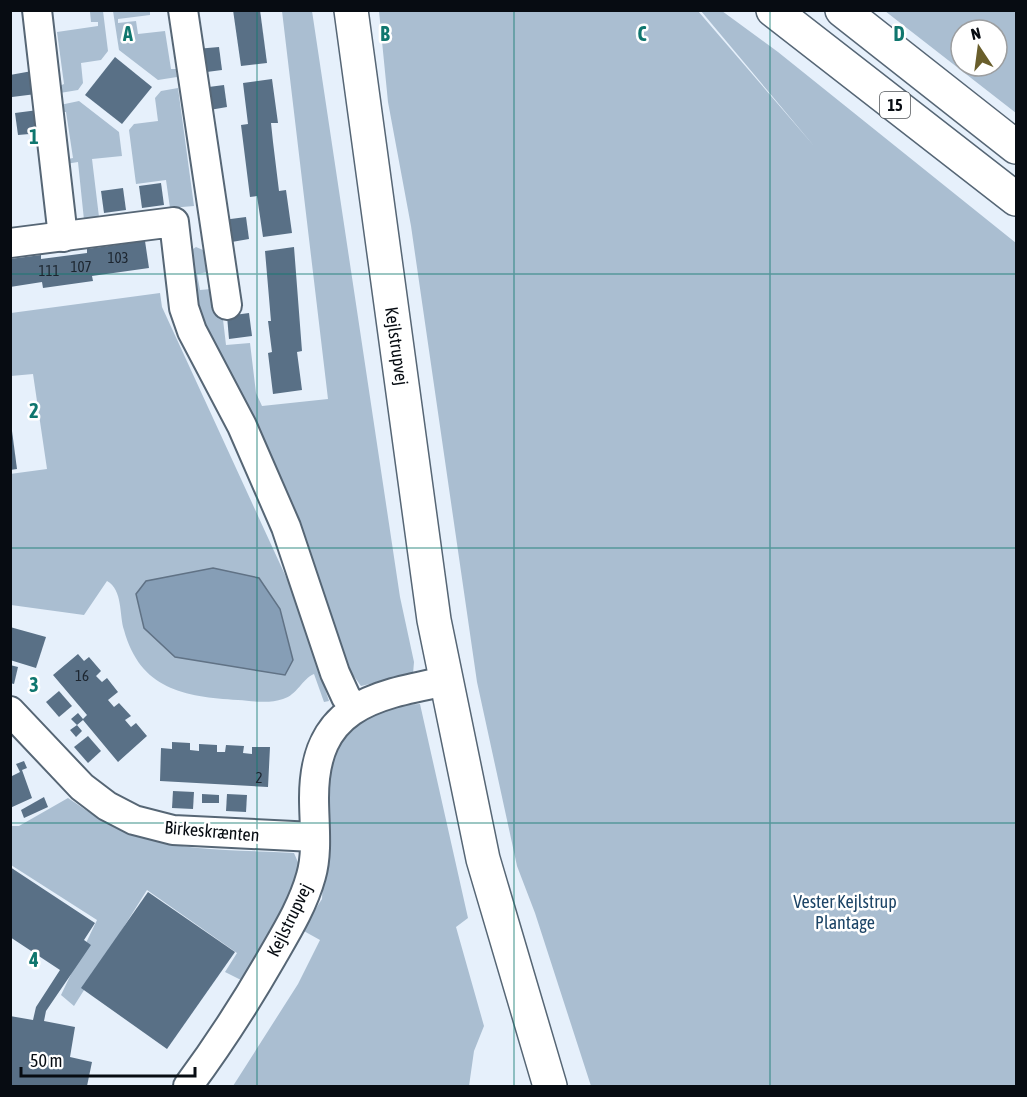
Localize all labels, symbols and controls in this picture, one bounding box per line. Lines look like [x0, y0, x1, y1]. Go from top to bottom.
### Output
north arrow [949, 18, 1009, 78]
text: A [122, 22, 133, 45]
text: B [380, 22, 390, 45]
text: C [638, 22, 647, 45]
text: D [893, 22, 905, 45]
text: N [969, 24, 982, 43]
road number: 15 [880, 92, 910, 118]
text: 1 [29, 125, 39, 148]
house number: 103 [107, 249, 129, 266]
house number: 107 [70, 258, 92, 275]
house number: 111 [38, 262, 60, 279]
street label: Kejlstrupvej [381, 305, 413, 387]
text: 2 [29, 399, 39, 422]
house number: 16 [75, 667, 89, 684]
text: 3 [29, 673, 39, 696]
house number: 2 [255, 769, 263, 786]
street label: Birkeskrænten [164, 816, 260, 846]
street label: Kejlstrupvej [262, 880, 316, 960]
park label: Vester Kejlstrup Plantage [793, 891, 897, 933]
text: 4 [28, 948, 39, 971]
scale bar [21, 1040, 195, 1078]
text: 50 m [30, 1050, 62, 1071]

